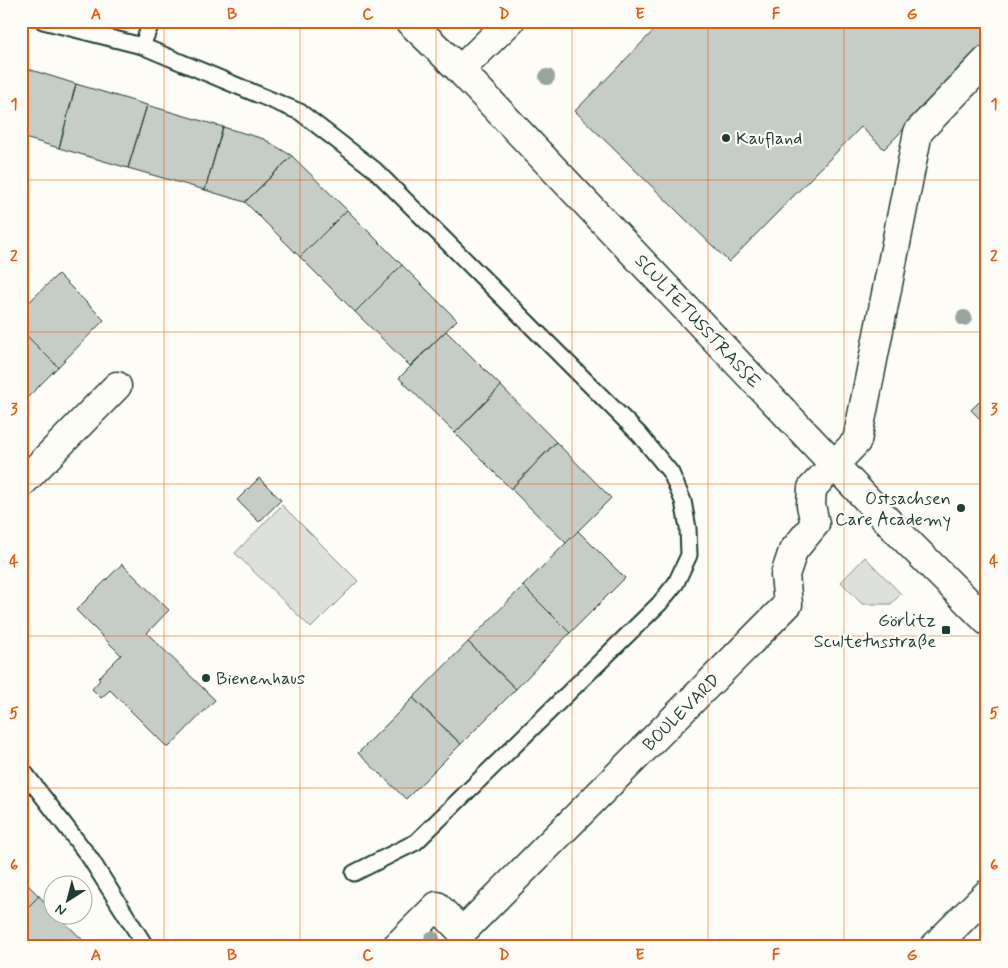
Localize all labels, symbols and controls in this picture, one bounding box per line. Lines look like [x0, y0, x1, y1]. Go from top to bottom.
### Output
text: A [91, 4, 101, 25]
text: B [227, 4, 237, 25]
text: C [362, 4, 374, 25]
text: D [498, 4, 510, 25]
text: E [635, 4, 645, 25]
text: F [772, 4, 781, 25]
text: G [907, 4, 918, 25]
text: 1 [10, 94, 18, 115]
text: 1 [990, 94, 998, 115]
place label: Kaufland [736, 127, 802, 151]
marker: Kaufland [720, 132, 732, 144]
text: 2 [10, 246, 18, 267]
text: 2 [990, 246, 998, 267]
street label: SCULTETUSSTRASSE [629, 250, 766, 394]
text: 3 [10, 399, 18, 420]
text: 3 [990, 399, 998, 420]
place label: Ostsachsen Care Academy [835, 487, 951, 532]
marker: Ostsachsen Care Academy [955, 502, 967, 514]
text: 4 [9, 551, 19, 572]
text: 4 [989, 551, 999, 572]
place label: Görlitz Scultetusstraße [814, 609, 936, 654]
marker: Görlitz Scultetusstraße [940, 624, 952, 636]
place label: Bienenhaus [216, 667, 305, 691]
street label: BOULEVARD [638, 669, 726, 757]
marker: Bienenhaus [200, 672, 212, 684]
text: 5 [9, 703, 19, 724]
text: 5 [989, 703, 999, 724]
text: 6 [10, 855, 18, 876]
text: 6 [990, 855, 998, 876]
north arrow [42, 876, 92, 926]
text: N [52, 900, 70, 920]
text: A [91, 945, 101, 966]
text: B [227, 945, 237, 966]
text: C [362, 945, 374, 966]
text: D [498, 945, 510, 966]
text: E [635, 945, 645, 966]
text: F [772, 945, 781, 966]
text: G [907, 945, 918, 966]

